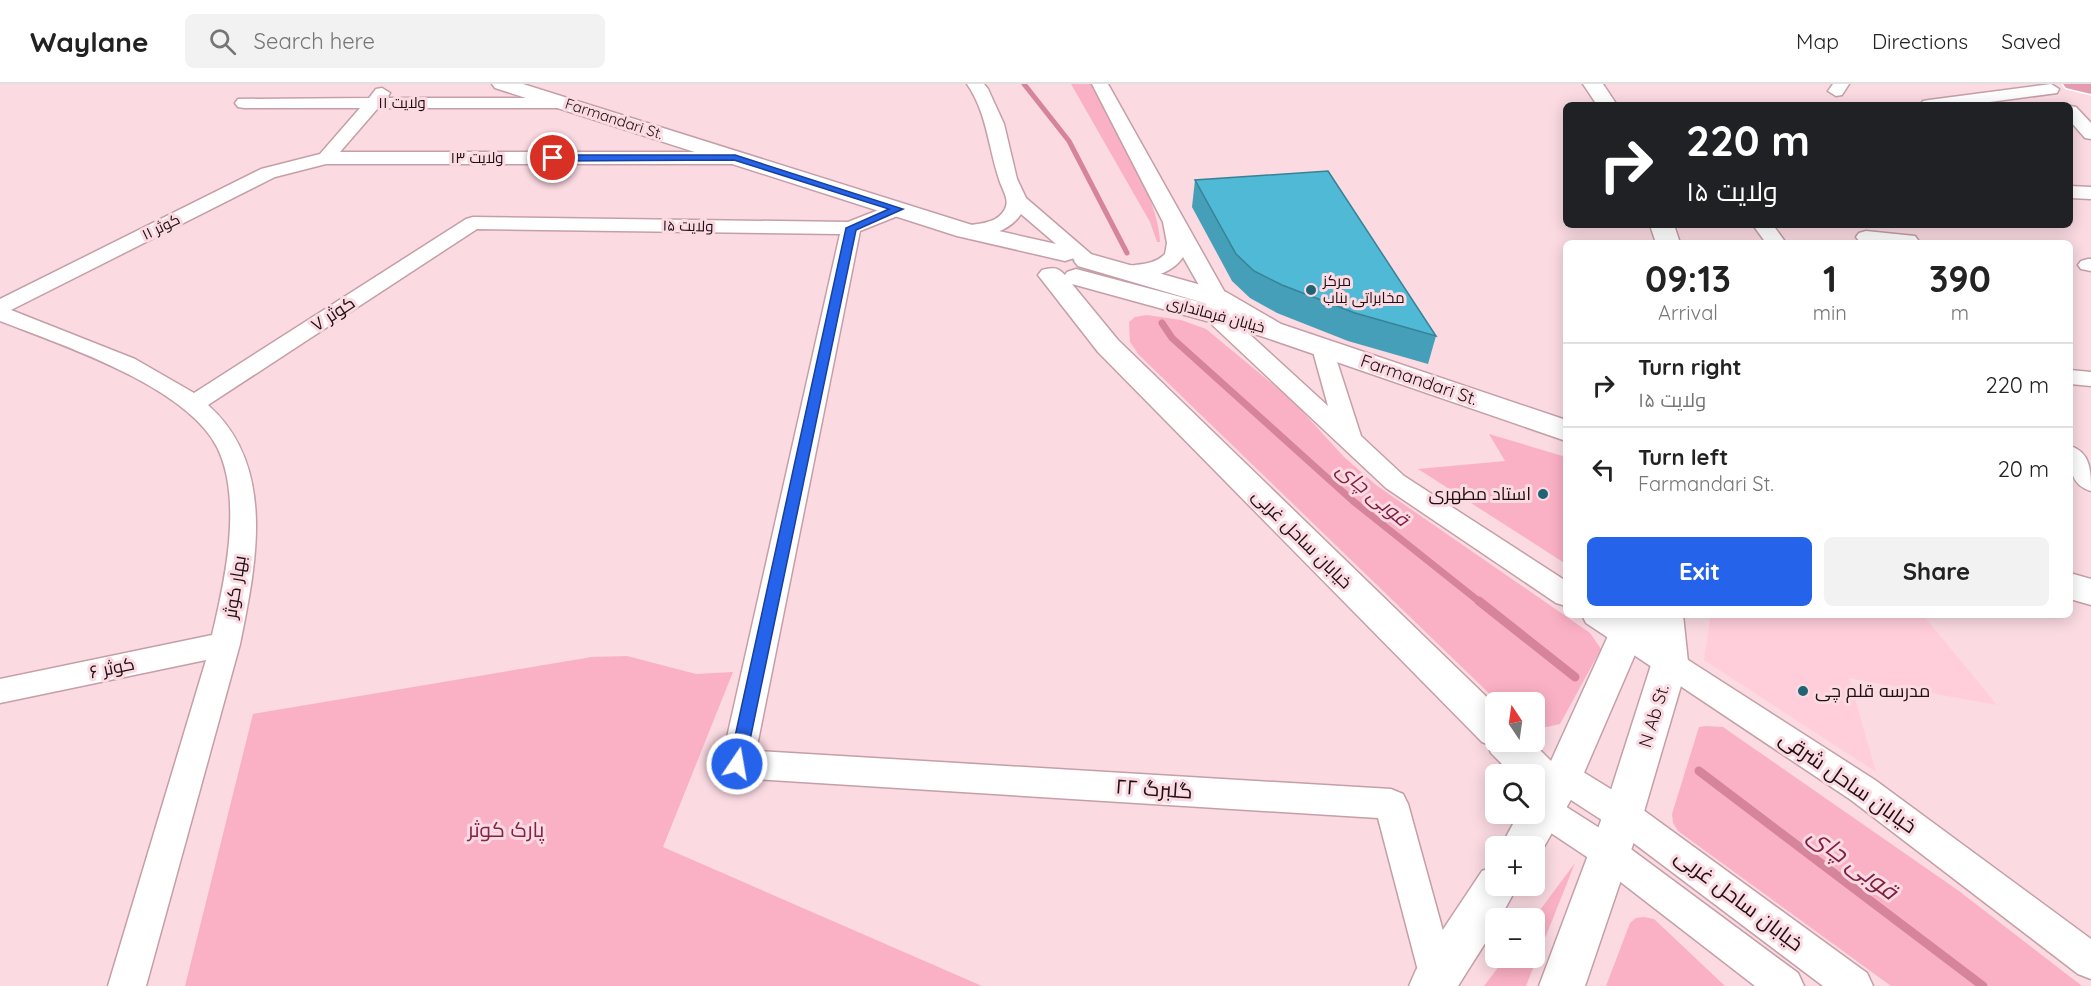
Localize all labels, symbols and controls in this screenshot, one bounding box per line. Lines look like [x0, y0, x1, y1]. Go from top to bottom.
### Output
search box [185, 14, 605, 68]
text: Waylane [30, 24, 149, 59]
icon: search [206, 25, 239, 58]
text: Search here [254, 27, 375, 55]
text: Map [1796, 28, 1839, 54]
text: Directions [1872, 28, 1968, 54]
text: Saved [2001, 28, 2061, 54]
street label: ولایت ۱۱ [378, 93, 426, 112]
street label: Farmandari St. [563, 94, 666, 143]
text: 220 m [1686, 114, 1810, 167]
icon: right [1587, 126, 1665, 204]
pin [527, 132, 578, 183]
icon: arrive [536, 141, 569, 174]
street label: ولایت ۱۳ [451, 148, 503, 167]
text: ولایت ۱۵ [1686, 174, 1778, 208]
street label: کوثر ۱۱ [139, 209, 183, 244]
street label: ولایت ۱۵ [662, 216, 714, 235]
text: 09:13 [1645, 256, 1731, 301]
text: 1 [1823, 256, 1837, 301]
text: 390 [1929, 256, 1991, 301]
place label: مرکز مخابراتی بناب [1322, 271, 1405, 308]
marker: مرکز مخابراتی بناب [1304, 283, 1318, 297]
street label: کوثر ۷ [306, 291, 359, 336]
street label: خیابان فرمانداری [1165, 292, 1267, 338]
text: Arrival [1658, 300, 1718, 325]
text: min [1813, 300, 1847, 325]
text: m [1951, 300, 1969, 325]
street label: Farmandari St. [1358, 349, 1481, 410]
text: Turn right [1638, 353, 1742, 381]
icon: right [1587, 369, 1620, 402]
text: 220 m [1985, 371, 2049, 399]
text: ولایت ۱۵ [1638, 387, 1706, 412]
text: Turn left [1638, 443, 1728, 471]
icon: left [1587, 453, 1620, 486]
text: 20 m [1998, 455, 2049, 483]
water label: قوبی چای [1331, 456, 1416, 534]
text: Farmandari St. [1638, 471, 1774, 496]
place label: استاد مطهری [1429, 482, 1531, 505]
street label: خیابان ساحل غربی [1248, 484, 1357, 593]
marker: استاد مطهری [1536, 487, 1550, 501]
button: Exit [1587, 537, 1812, 606]
button: Share [1824, 537, 2049, 606]
street label: بهار کوثر [218, 554, 251, 621]
street label: کوثر ۶ [87, 652, 136, 683]
place label: مدرسه قلم چی [1815, 679, 1930, 703]
street label: N Ab St. [1633, 681, 1674, 750]
marker: مدرسه قلم چی [1796, 684, 1810, 698]
north arrow [1485, 692, 1545, 752]
map controls [1485, 692, 1545, 968]
street label: خیابان ساحل شرقی [1774, 724, 1922, 839]
position arrow [705, 732, 769, 796]
button: search [1485, 764, 1545, 824]
street label: گلبرگ ۲۲ [1115, 772, 1194, 804]
park label: پارک کوثر [467, 816, 545, 844]
water label: قوبی چای [1802, 819, 1906, 908]
button: + [1485, 836, 1545, 896]
street label: خیابان ساحل غربی [1670, 842, 1809, 957]
button: − [1485, 908, 1545, 968]

